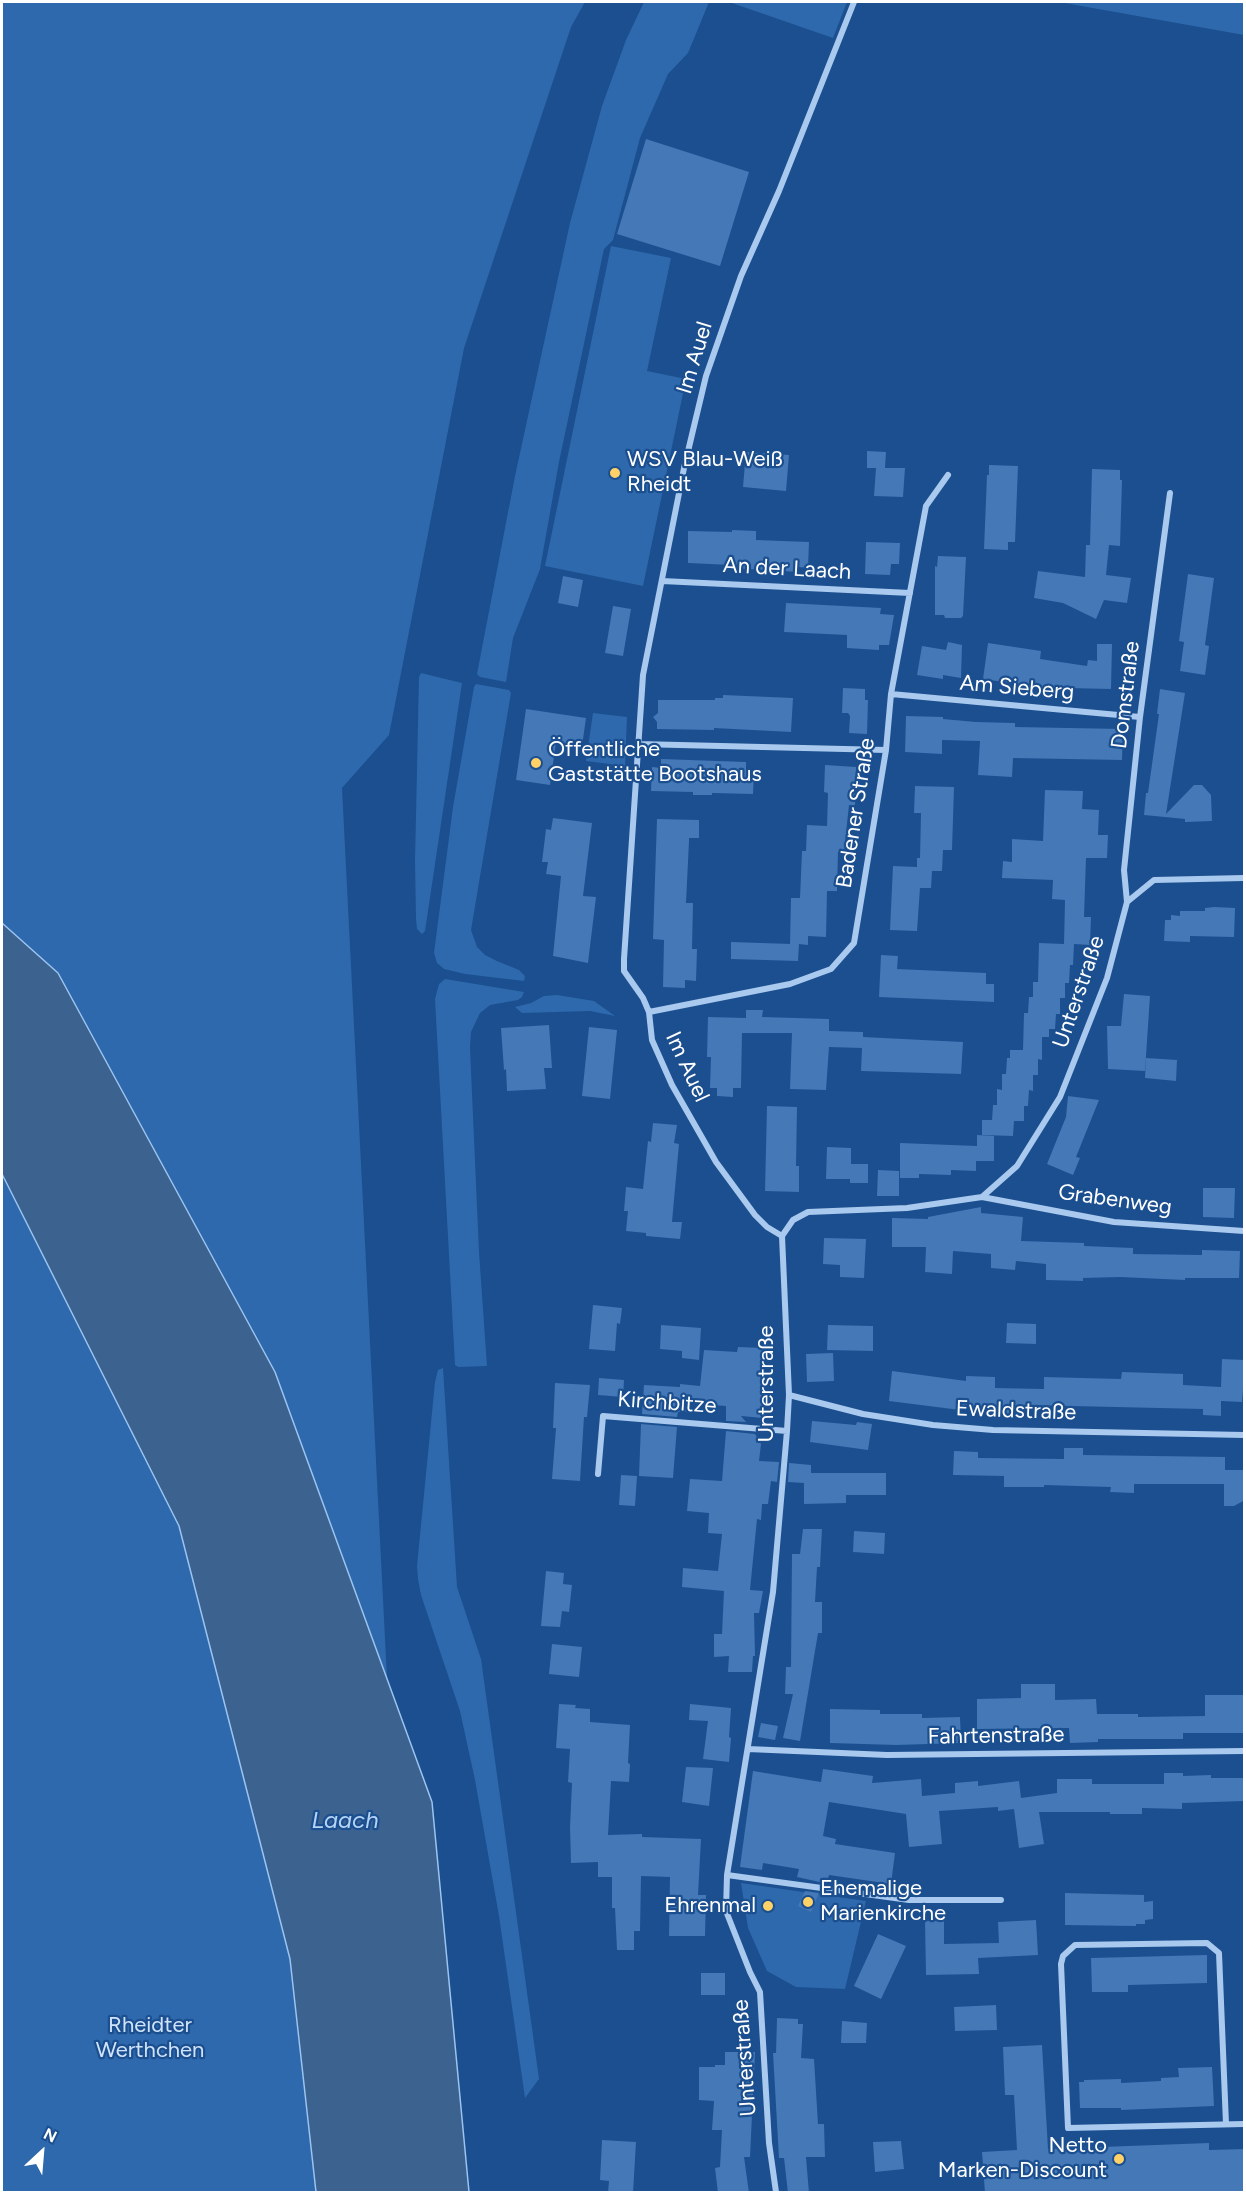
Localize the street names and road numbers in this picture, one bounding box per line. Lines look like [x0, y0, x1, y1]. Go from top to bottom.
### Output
street label: Im Auel [672, 319, 718, 397]
street label: An der Laach [722, 552, 852, 586]
street label: Domstraße [1106, 640, 1146, 750]
street label: Am Sieberg [959, 670, 1075, 706]
street label: Badener Straße [831, 736, 881, 890]
street label: Unterstraße [1047, 932, 1111, 1052]
street label: Im Auel [659, 1028, 715, 1106]
street label: Grabenweg [1057, 1179, 1173, 1221]
street label: Unterstraße [754, 1325, 780, 1443]
street label: Kirchbitze [617, 1386, 717, 1420]
street label: Ewaldstraße [955, 1396, 1077, 1426]
street label: Fahrtenstraße [927, 1722, 1065, 1750]
street label: Unterstraße [728, 1999, 762, 2117]

